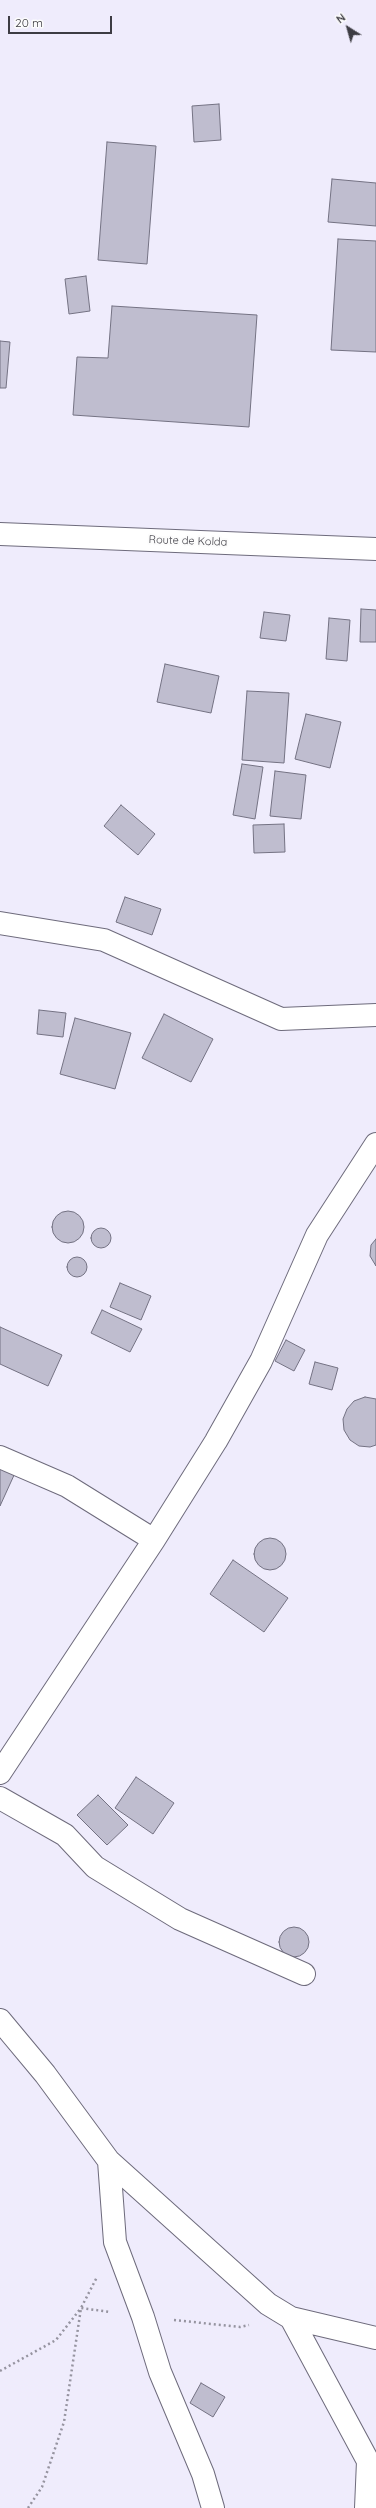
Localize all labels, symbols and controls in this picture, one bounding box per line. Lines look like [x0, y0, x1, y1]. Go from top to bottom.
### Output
scale bar [10, 8, 114, 34]
north arrow [328, 8, 368, 48]
text: N [333, 10, 348, 26]
text: 20 m [15, 15, 43, 30]
street label: Route de Kolda [149, 533, 227, 549]

